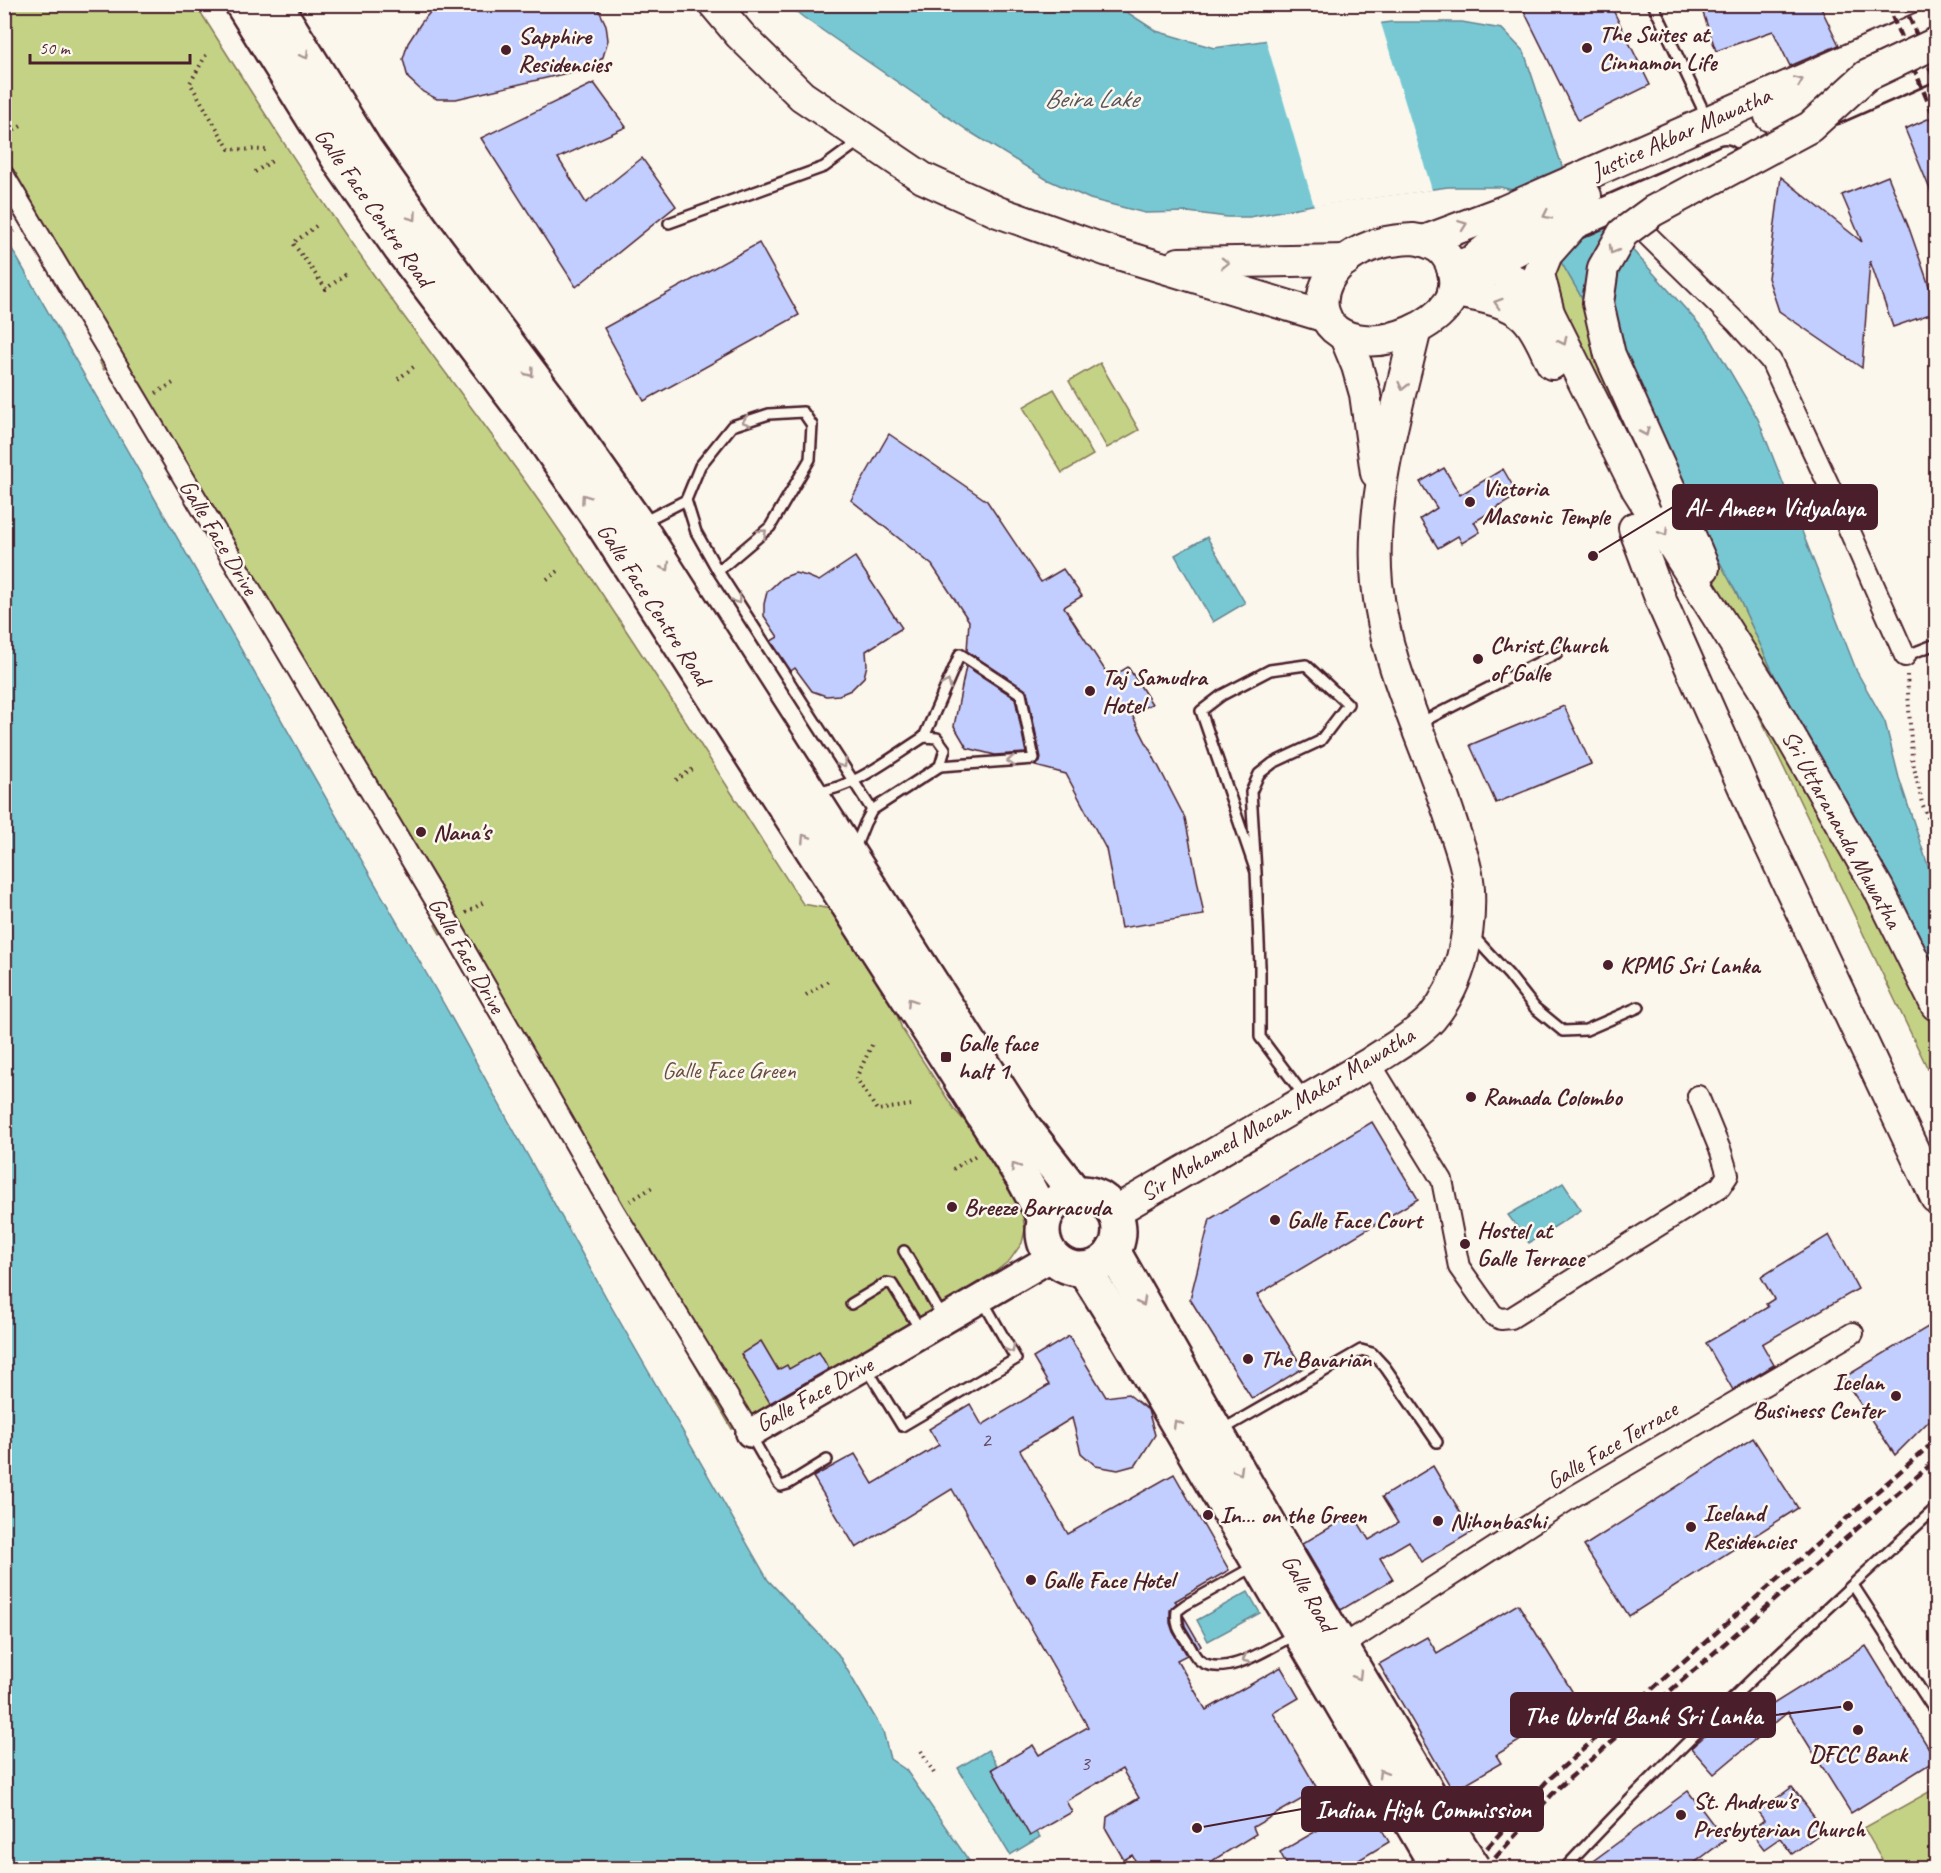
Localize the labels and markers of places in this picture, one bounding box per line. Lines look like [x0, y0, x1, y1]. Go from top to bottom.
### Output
place label: The Suites at Cinnamon Life [1599, 19, 1719, 77]
place label: Sapphire Residencies [518, 21, 613, 79]
marker: The Suites at Cinnamon Life [1580, 41, 1594, 55]
marker: Sapphire Residencies [499, 43, 513, 57]
place label: Victoria Masonic Temple [1482, 473, 1612, 531]
callout: Al- Ameen Vidyalaya [1673, 485, 1877, 529]
marker: Victoria Masonic Temple [1463, 495, 1477, 509]
place label: Christ Church of Galle [1490, 630, 1609, 688]
marker: Christ Church of Galle [1471, 652, 1485, 666]
place label: Taj Samudra Hotel [1102, 662, 1209, 720]
marker: Taj Samudra Hotel [1083, 684, 1097, 698]
place label: Nana's [433, 817, 493, 847]
marker: Nana's [414, 825, 428, 839]
place label: KPMG Sri Lanka [1620, 950, 1761, 980]
marker: KPMG Sri Lanka [1601, 958, 1615, 972]
place label: Galle face halt 1 [958, 1028, 1039, 1086]
marker: Galle face halt 1 [939, 1050, 953, 1064]
place label: Ramada Colombo [1483, 1082, 1624, 1112]
marker: Ramada Colombo [1464, 1090, 1478, 1104]
place label: Breeze Barracuda [964, 1192, 1113, 1222]
marker: Breeze Barracuda [945, 1200, 959, 1214]
place label: Galle Face Court [1287, 1205, 1425, 1235]
marker: Galle Face Court [1268, 1213, 1282, 1227]
place label: Hostel at Galle Terrace [1477, 1215, 1586, 1273]
marker: Hostel at Galle Terrace [1458, 1237, 1472, 1251]
place label: The Bavarian [1260, 1344, 1372, 1374]
marker: The Bavarian [1241, 1352, 1255, 1366]
place label: Icelan Business Center [1753, 1367, 1886, 1425]
marker: Icelan Business Center [1889, 1389, 1903, 1403]
place label: Iceland Residencies [1703, 1498, 1798, 1556]
place label: In… on the Green [1220, 1500, 1368, 1530]
place label: Nihonbashi [1450, 1506, 1549, 1536]
marker: In… on the Green [1201, 1508, 1215, 1522]
marker: Nihonbashi [1431, 1514, 1445, 1528]
marker: Iceland Residencies [1684, 1520, 1698, 1534]
place label: Galle Face Hotel [1043, 1565, 1179, 1595]
marker: Galle Face Hotel [1024, 1573, 1038, 1587]
callout: The World Bank Sri Lanka [1511, 1693, 1775, 1737]
marker: DFCC Bank [1851, 1723, 1865, 1737]
place label: DFCC Bank [1809, 1739, 1909, 1769]
place label: St. Andrew's Presbyterian Church [1693, 1786, 1866, 1844]
callout: Indian High Commission [1302, 1787, 1543, 1831]
marker: St. Andrew's Presbyterian Church [1674, 1808, 1688, 1822]

